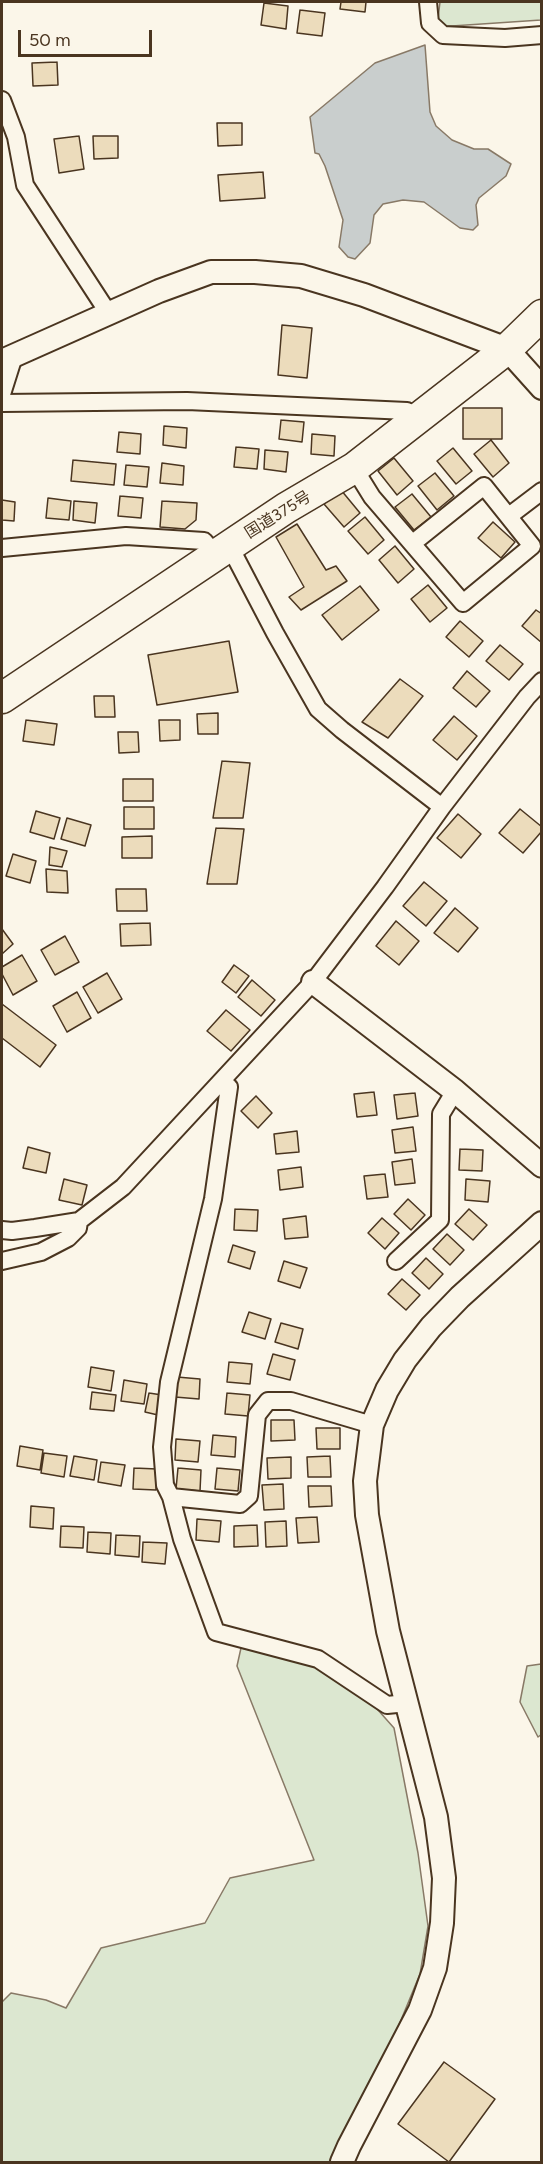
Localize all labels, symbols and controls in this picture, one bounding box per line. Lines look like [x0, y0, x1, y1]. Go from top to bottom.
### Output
scale bar [21, 18, 154, 56]
text: 50 m [29, 29, 71, 51]
street label: 国道375号 [241, 487, 315, 543]

